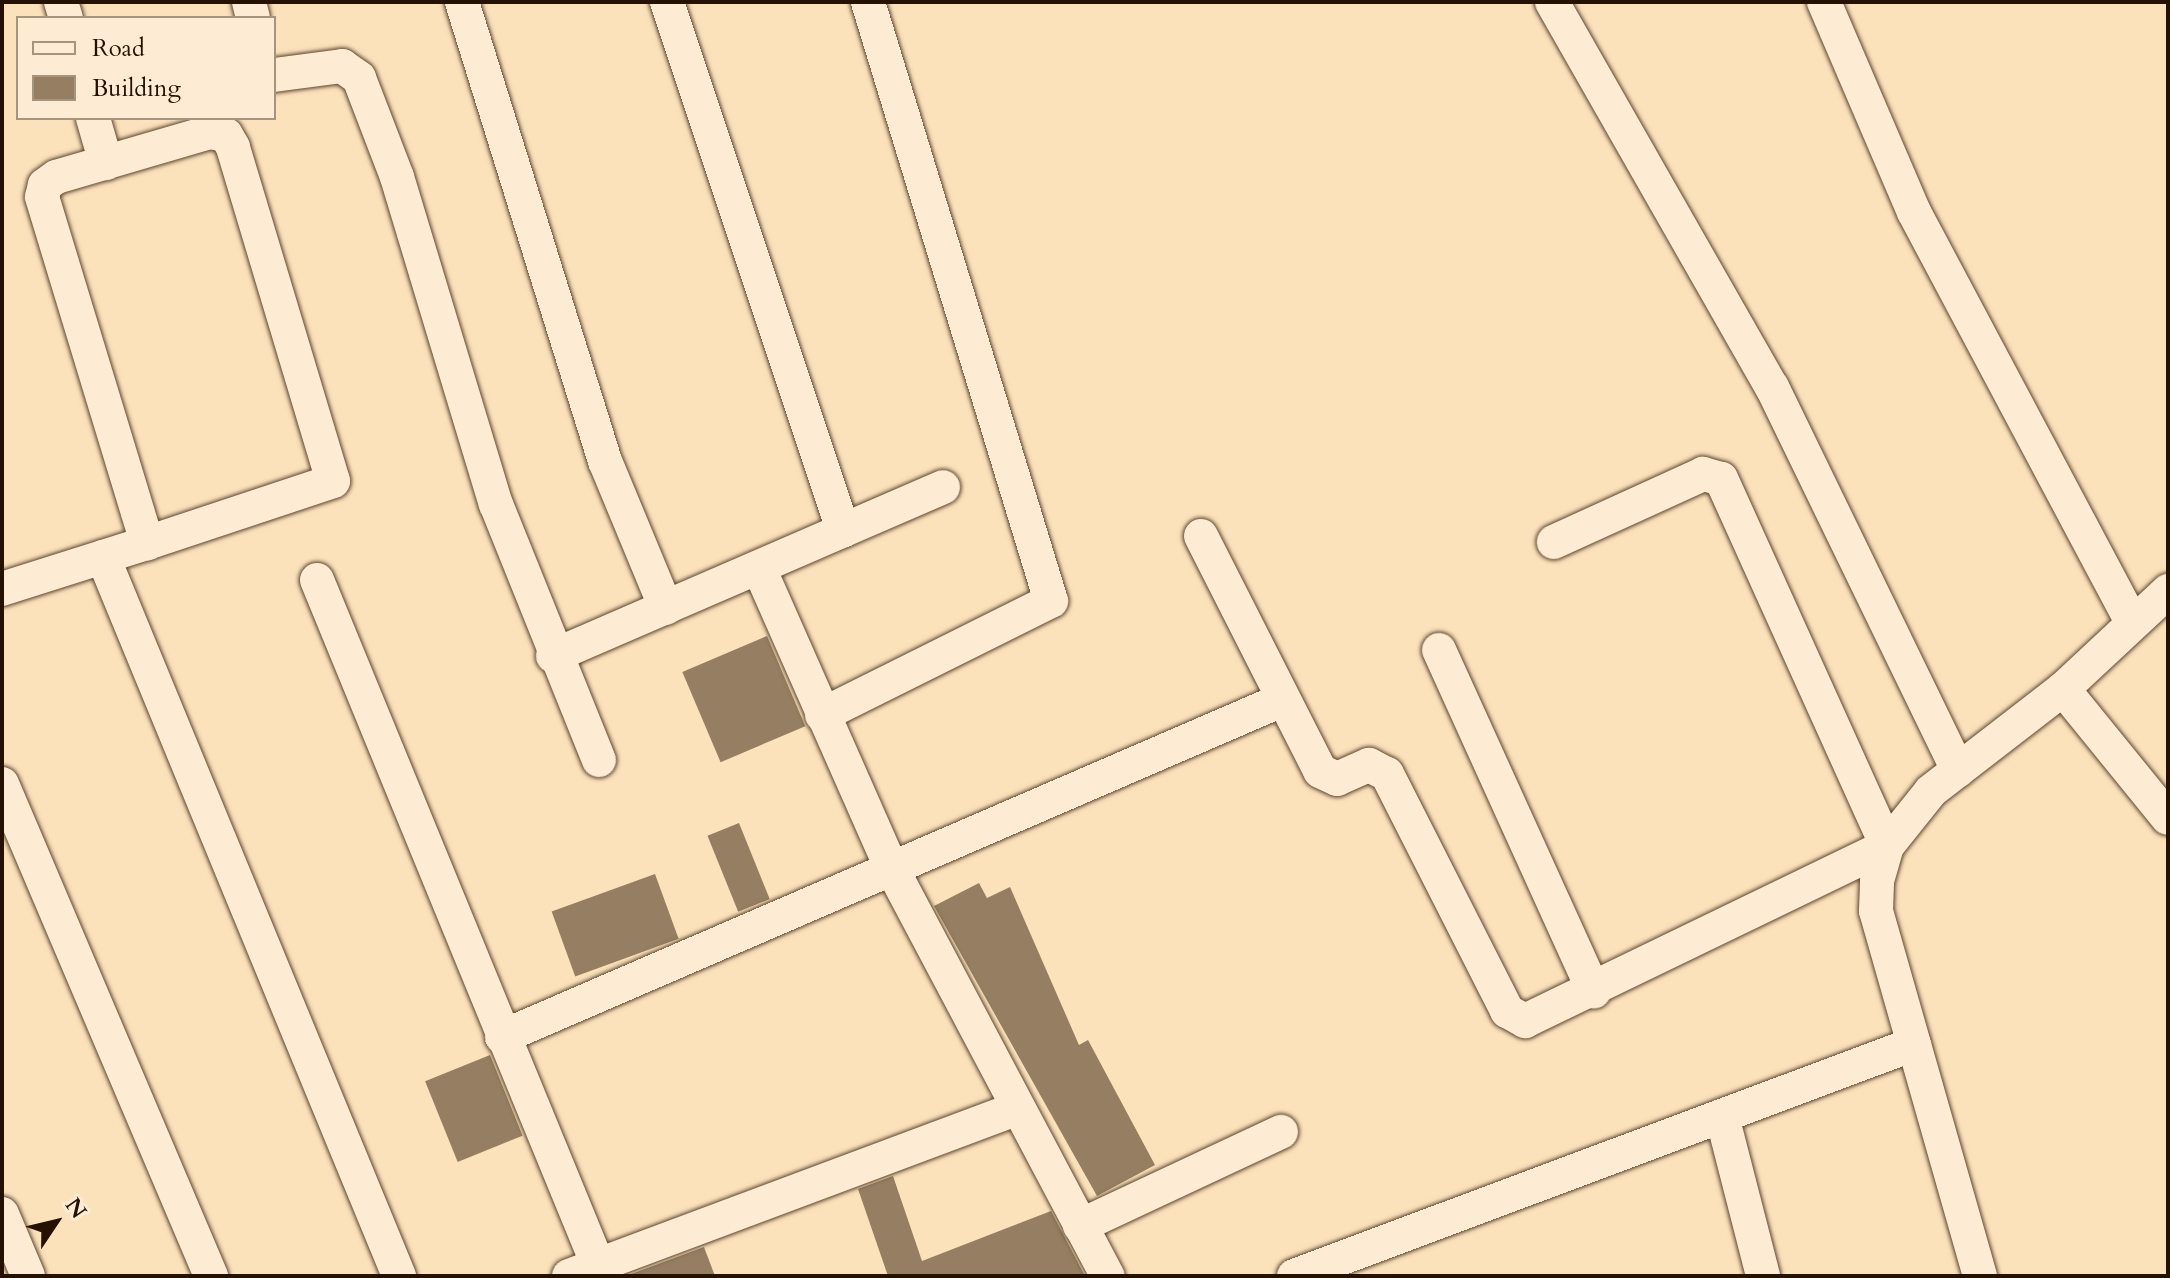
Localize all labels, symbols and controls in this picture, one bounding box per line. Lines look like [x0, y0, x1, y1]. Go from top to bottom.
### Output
legend [16, 16, 276, 120]
text: Road [92, 32, 145, 65]
text: Building [92, 72, 181, 105]
north arrow [16, 1182, 96, 1262]
text: N [58, 1192, 93, 1225]

